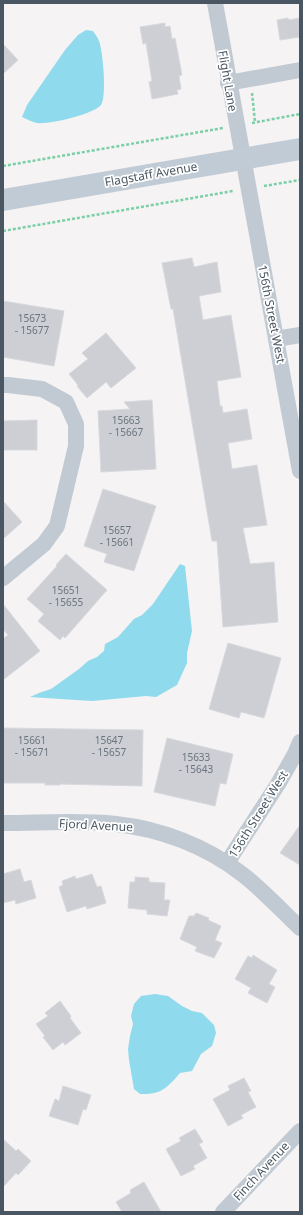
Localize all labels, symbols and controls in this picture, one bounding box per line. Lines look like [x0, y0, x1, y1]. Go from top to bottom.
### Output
street label: Flight Lane [214, 49, 242, 113]
street label: Flagstaff Avenue [103, 157, 199, 191]
street label: 156th Street West [254, 263, 290, 365]
house number: 15673 - 15677 [15, 311, 49, 337]
house number: 15663 - 15667 [109, 413, 143, 439]
house number: 15657 - 15661 [100, 523, 134, 549]
house number: 15651 - 15655 [49, 583, 83, 609]
house number: 15661 - 15671 [15, 733, 49, 759]
house number: 15647 - 15657 [92, 733, 126, 759]
house number: 15633 - 15643 [179, 750, 213, 776]
street label: 156th Street West [224, 767, 292, 861]
street label: Fjord Avenue [59, 815, 134, 835]
street label: Finch Avenue [229, 1138, 293, 1204]

